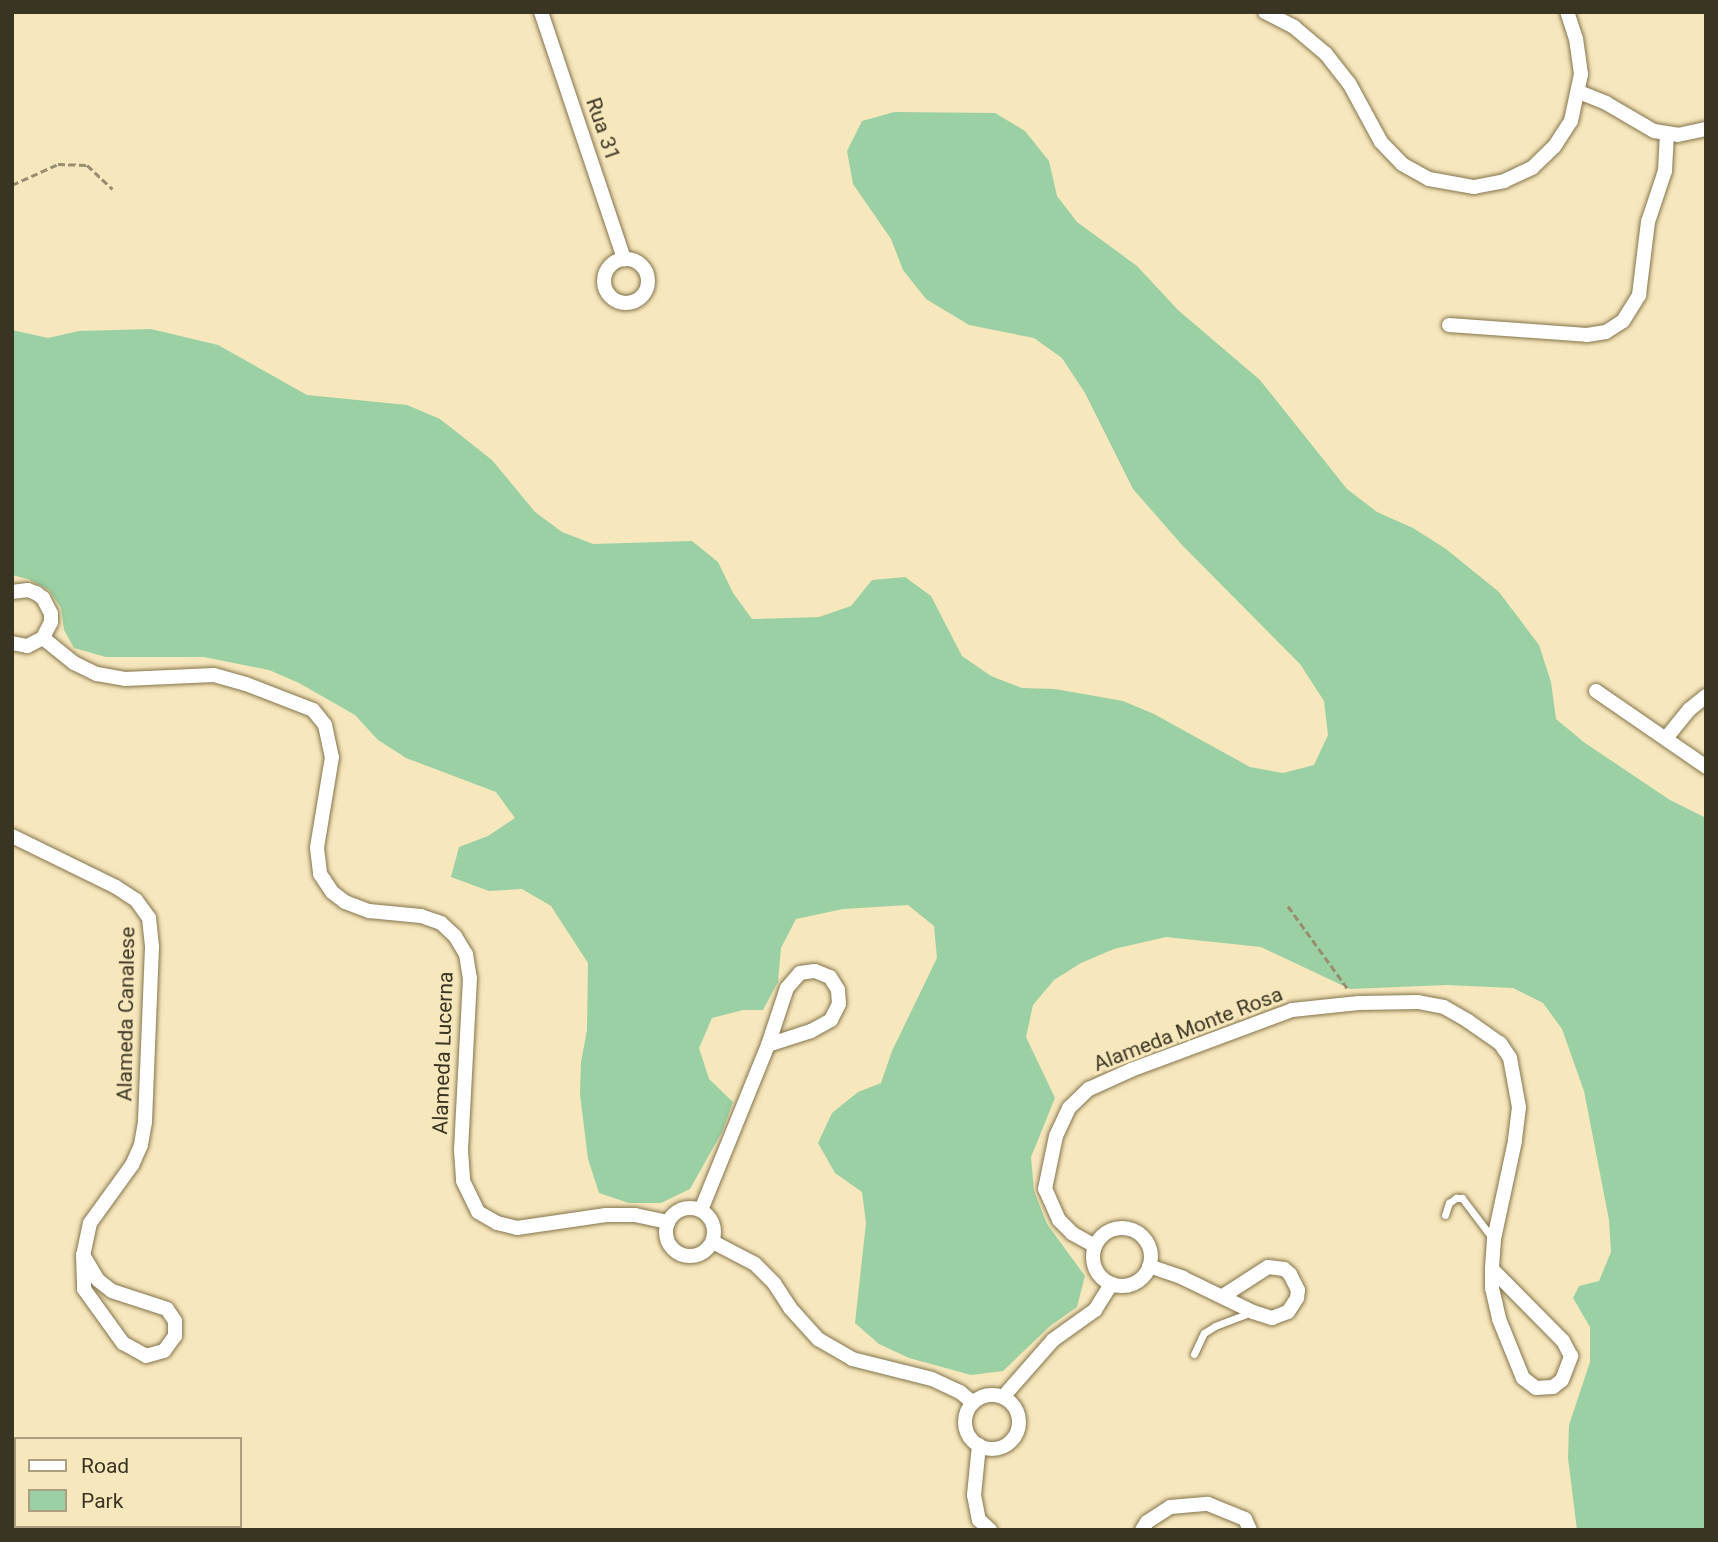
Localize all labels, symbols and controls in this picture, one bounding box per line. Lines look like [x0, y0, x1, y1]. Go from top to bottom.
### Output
street label: Rua 31 [581, 94, 625, 164]
street label: Alameda Canalese [112, 927, 140, 1101]
street label: Alameda Lucerna [428, 971, 458, 1135]
street label: Alameda Monte Rosa [1090, 981, 1286, 1077]
legend [14, 1437, 242, 1528]
text: Road [81, 1454, 129, 1478]
text: Park [81, 1489, 123, 1513]

